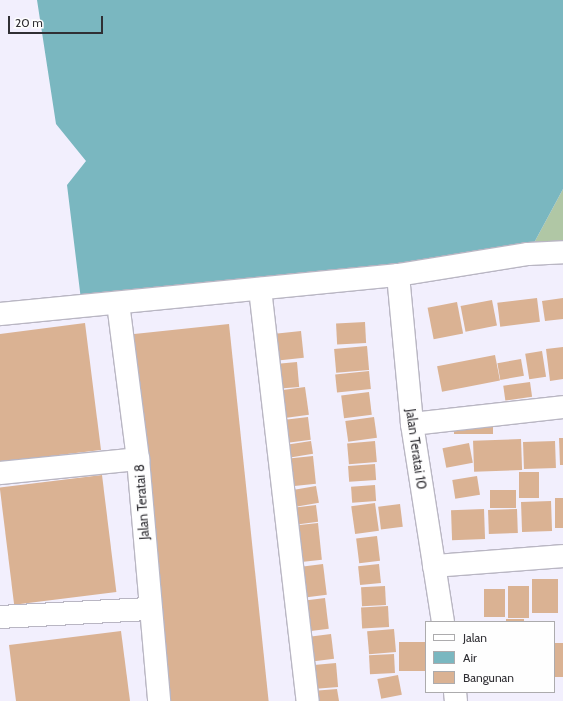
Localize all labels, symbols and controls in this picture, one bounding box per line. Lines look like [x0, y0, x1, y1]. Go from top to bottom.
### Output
scale bar [10, 8, 105, 34]
text: 20 m [15, 15, 43, 30]
street label: Jalan Teratai 10 [403, 408, 429, 490]
street label: Jalan Teratai 8 [132, 464, 152, 540]
legend [425, 621, 555, 693]
text: Jalan [463, 630, 487, 645]
text: Air [463, 650, 477, 665]
text: Bangunan [463, 670, 514, 685]

